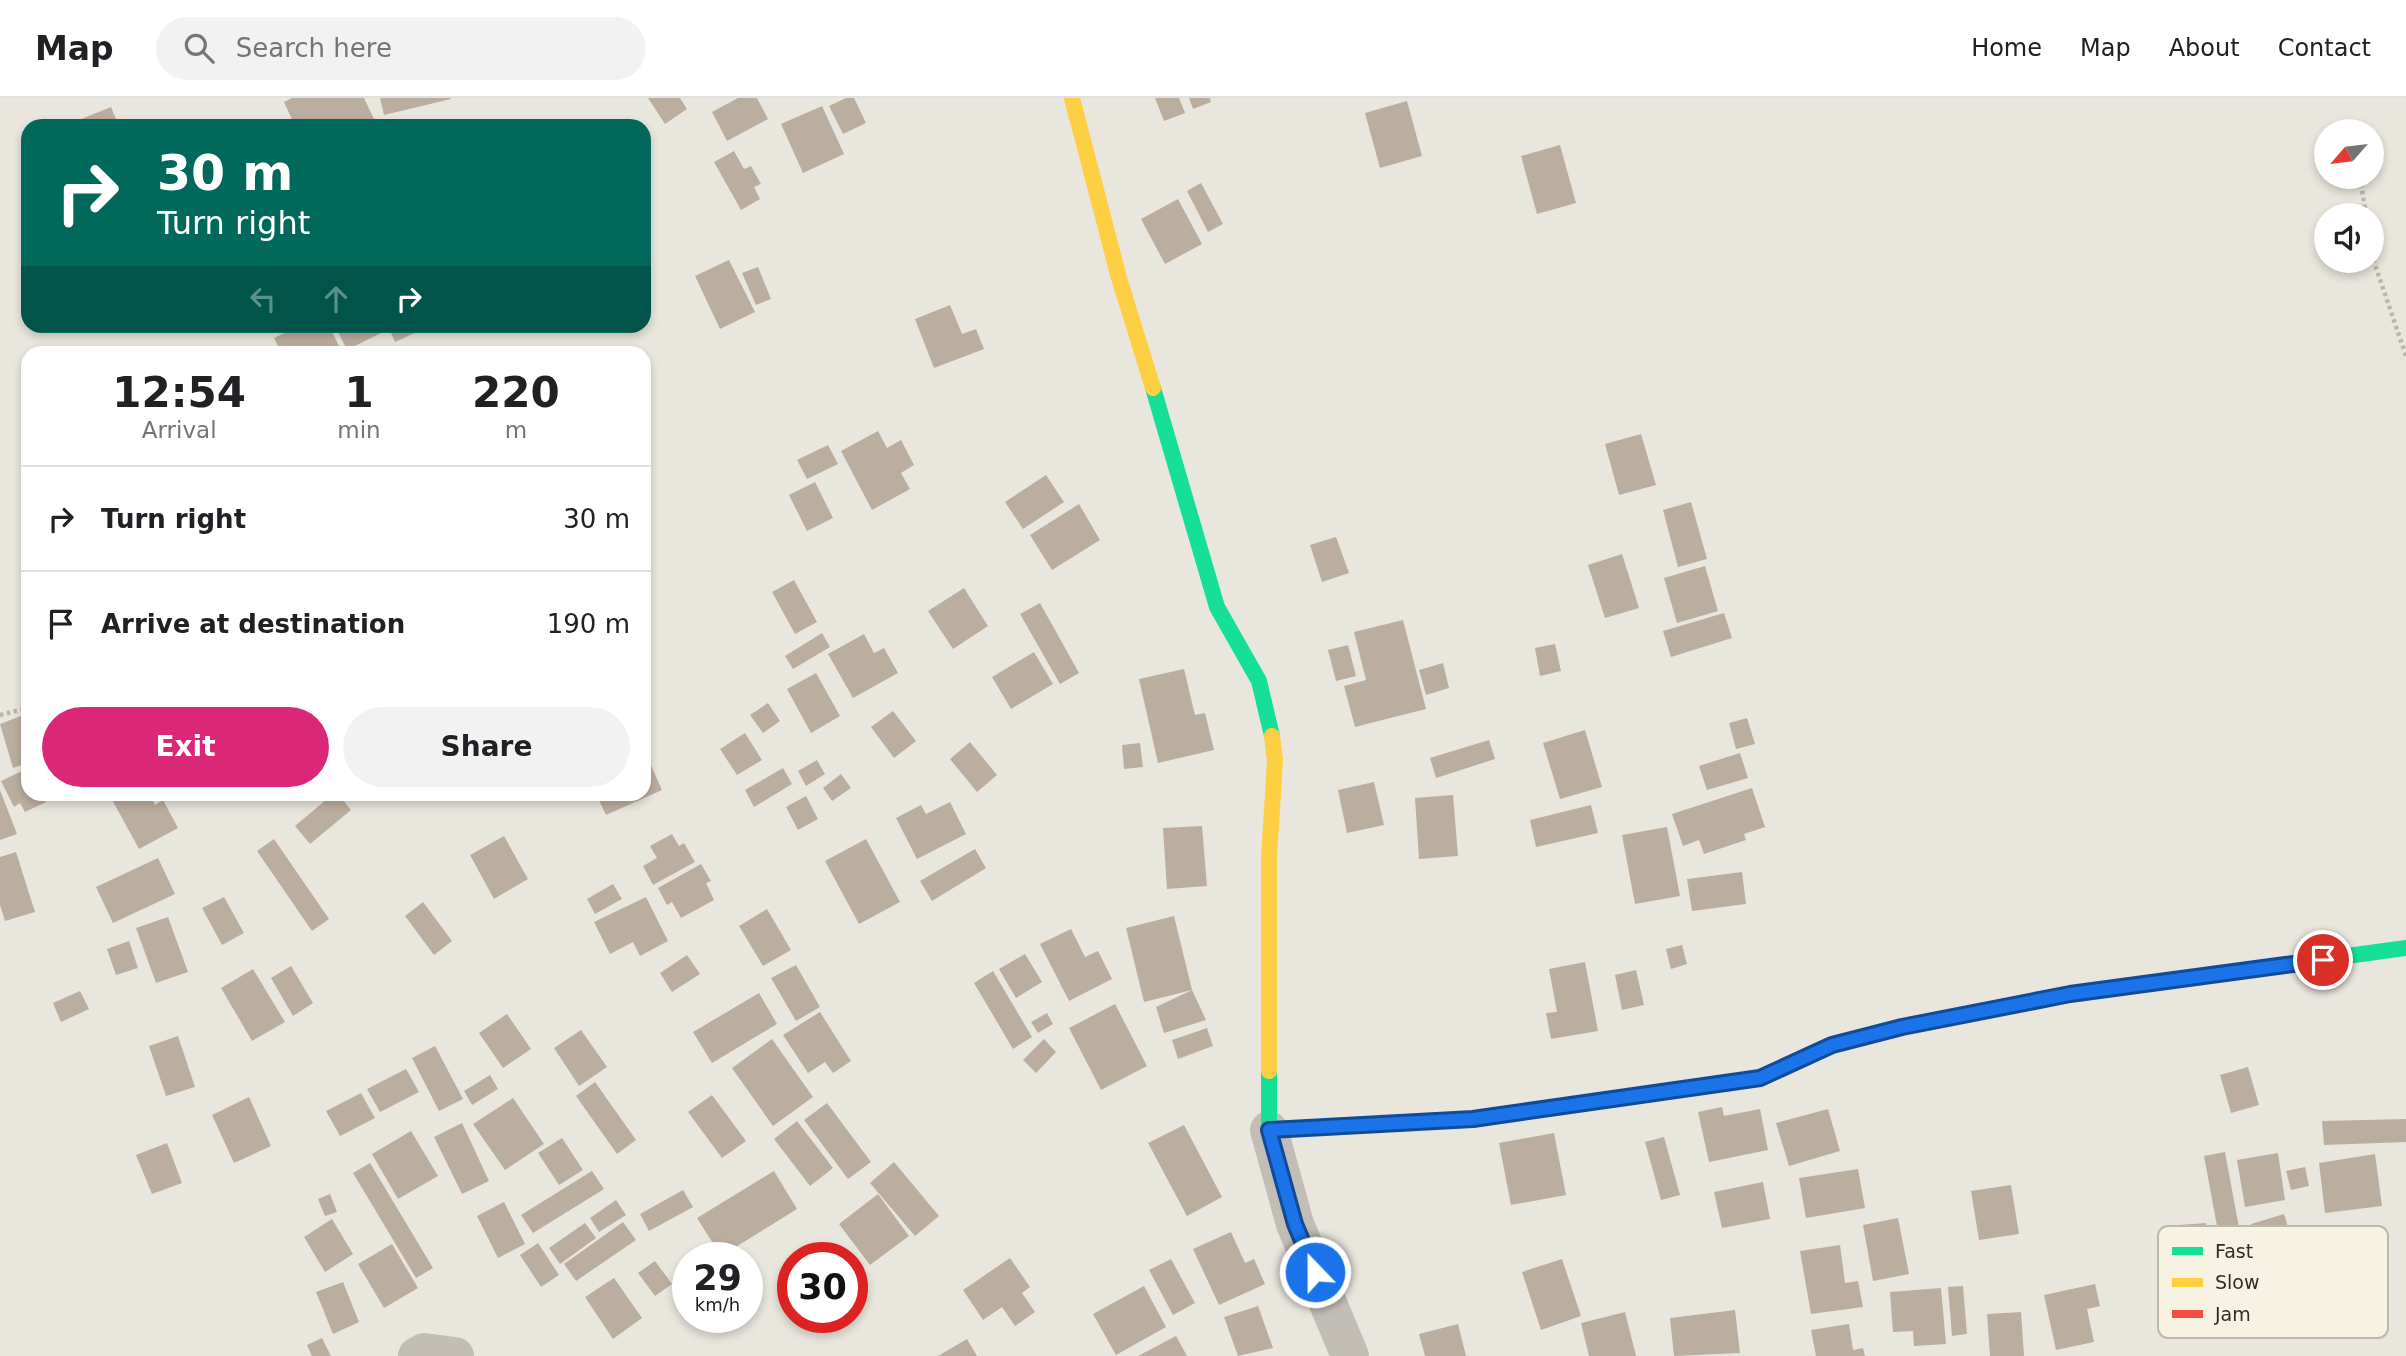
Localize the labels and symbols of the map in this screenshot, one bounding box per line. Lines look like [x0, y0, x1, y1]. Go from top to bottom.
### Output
north arrow [2314, 119, 2384, 189]
pin [2293, 930, 2353, 990]
legend [2158, 1226, 2388, 1338]
position arrow [1278, 1235, 1352, 1309]
text: Fast [2215, 1240, 2253, 1262]
speed limit sign: 30 [777, 1242, 868, 1333]
text: Slow [2215, 1271, 2260, 1293]
text: Jam [2214, 1303, 2251, 1325]

